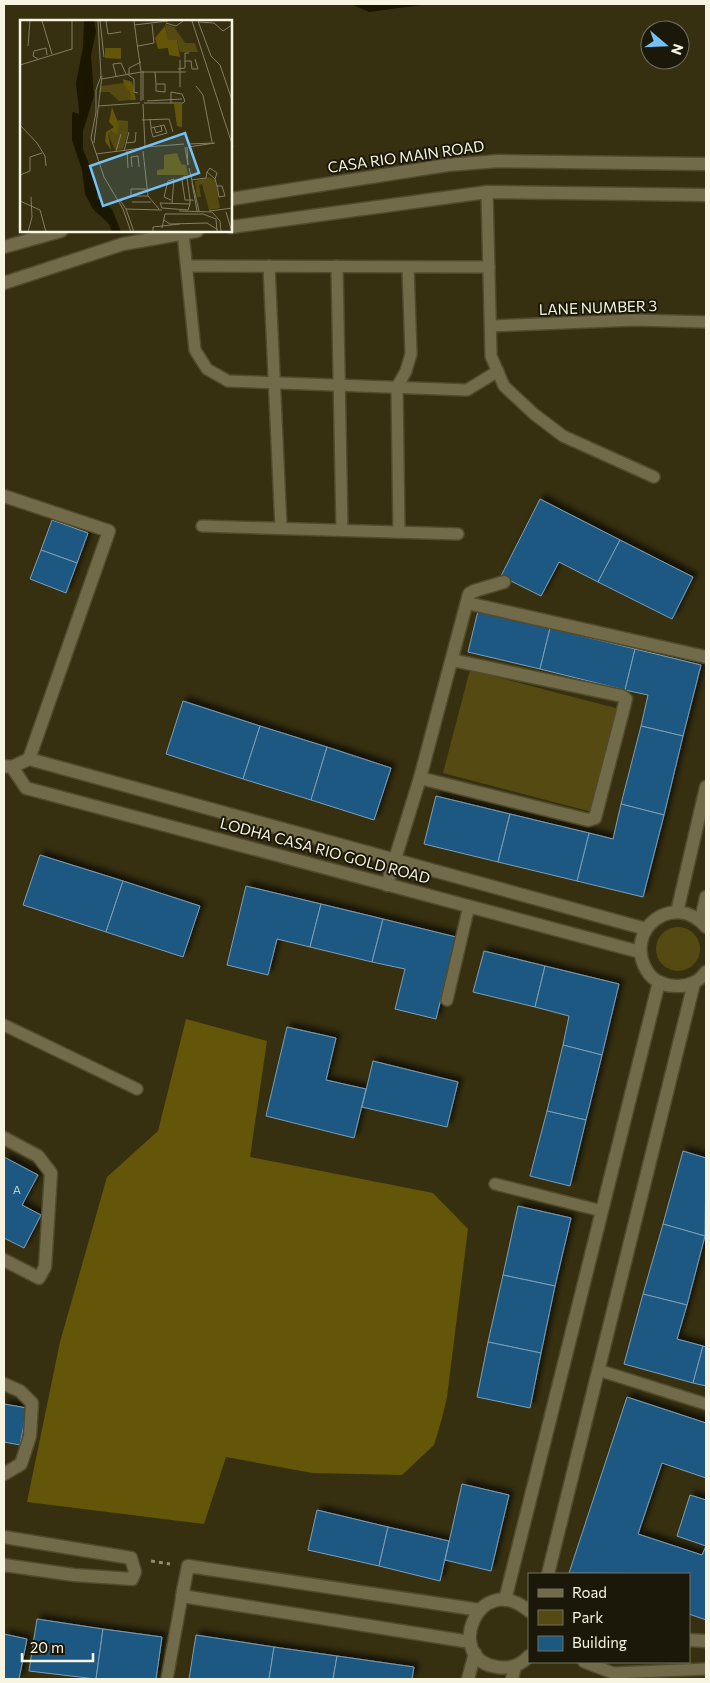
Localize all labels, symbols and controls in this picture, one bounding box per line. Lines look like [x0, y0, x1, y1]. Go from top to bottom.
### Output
inset map [20, 20, 232, 232]
north arrow [640, 20, 690, 70]
text: N [668, 42, 688, 57]
street label: CASA RIO MAIN ROAD [326, 136, 485, 176]
street label: LANE NUMBER 3 [538, 296, 658, 318]
street label: LODHA CASA RIO GOLD ROAD [218, 813, 432, 887]
house number: A [13, 1182, 21, 1196]
legend [528, 1573, 690, 1663]
text: Road [572, 1583, 607, 1601]
text: Park [572, 1608, 603, 1626]
scale bar [22, 1630, 94, 1662]
text: Building [572, 1633, 627, 1651]
text: 20 m [30, 1638, 64, 1656]

